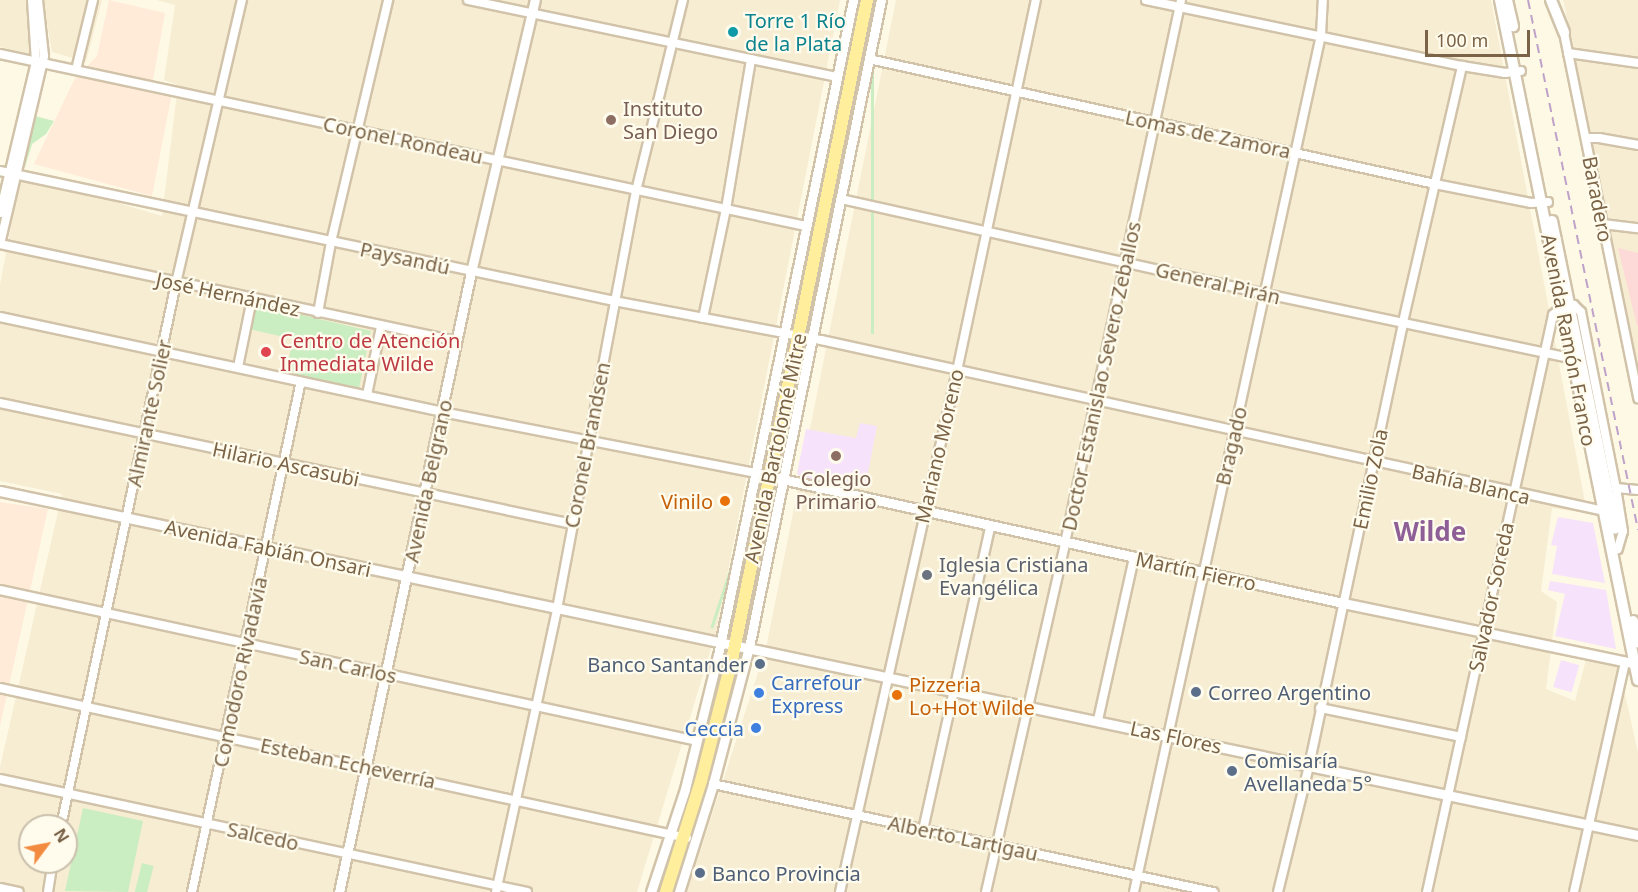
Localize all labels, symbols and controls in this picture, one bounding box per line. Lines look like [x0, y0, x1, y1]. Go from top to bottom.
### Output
place label: Torre 1 Río de la Plata [745, 8, 846, 55]
scale bar [1428, 18, 1533, 56]
marker: Torre 1 Río de la Plata [726, 25, 740, 39]
text: 100 m [1436, 28, 1488, 52]
place label: Instituto San Diego [623, 96, 718, 143]
street label: Lomas de Zamora [1123, 105, 1293, 163]
street label: Coronel Rondeau [321, 111, 485, 169]
marker: Instituto San Diego [604, 113, 618, 127]
street label: Baradero [1578, 154, 1618, 244]
street label: Doctor Estanislao Severo Zeballos [1056, 219, 1146, 533]
street label: Avenida Ramón Franco [1537, 232, 1601, 448]
street label: Paysandú [358, 237, 452, 279]
street label: General Pirán [1153, 257, 1283, 309]
street label: José Hernández [154, 267, 302, 321]
place label: Centro de Atención Inmediata Wilde [280, 328, 460, 375]
street label: Avenida Bartolomé Mitre [739, 331, 811, 565]
street label: Almirante Solier [122, 337, 176, 489]
marker: Centro de Atención Inmediata Wilde [257, 343, 275, 361]
street label: Coronel Brandsen [559, 360, 615, 530]
street label: Mariano Moreno [910, 367, 968, 525]
street label: Avenida Belgrano [399, 397, 457, 565]
street label: Bragado [1210, 404, 1252, 488]
street label: Emilio Zola [1348, 426, 1392, 532]
street label: Hilario Ascasubi [210, 437, 362, 491]
marker: Colegio Primario [829, 449, 843, 463]
street label: Bahía Blanca [1409, 459, 1533, 509]
place label: Colegio Primario [796, 466, 876, 513]
place label: Vinilo [661, 489, 713, 513]
marker: Vinilo [718, 494, 732, 508]
street label: Avenida Fabián Onsari [163, 514, 373, 582]
district label: Wilde [1394, 516, 1466, 548]
street label: Salvador Soreda [1463, 520, 1519, 674]
street label: Martín Fierro [1134, 547, 1258, 595]
place label: Iglesia Cristiana Evangélica [939, 552, 1088, 599]
marker: Iglesia Cristiana Evangélica [920, 568, 934, 582]
street label: Comodoro Rivadavia [208, 575, 272, 769]
street label: San Carlos [297, 644, 399, 688]
place label: Banco Santander [587, 652, 748, 676]
marker: Banco Santander [753, 657, 767, 671]
place label: Carrefour Express [771, 670, 862, 717]
place label: Pizzeria Lo+Hot Wilde [909, 672, 1035, 719]
place label: Correo Argentino [1208, 680, 1371, 704]
marker: Correo Argentino [1189, 685, 1203, 699]
marker: Carrefour Express [752, 686, 766, 700]
marker: Pizzeria Lo+Hot Wilde [890, 688, 904, 702]
place label: Ceccia [685, 716, 744, 740]
street label: Las Flores [1128, 716, 1224, 758]
marker: Ceccia [749, 721, 763, 735]
street label: Esteban Echeverría [258, 733, 438, 793]
place label: Comisaría Avellaneda 5° [1244, 748, 1372, 795]
marker: Comisaría Avellaneda 5° [1225, 764, 1239, 778]
street label: Alberto Lartigau [886, 810, 1040, 866]
north arrow [18, 814, 78, 874]
street label: Salcedo [225, 817, 301, 855]
text: N [49, 824, 74, 847]
place label: Banco Provincia [712, 861, 861, 885]
marker: Banco Provincia [693, 866, 707, 880]

